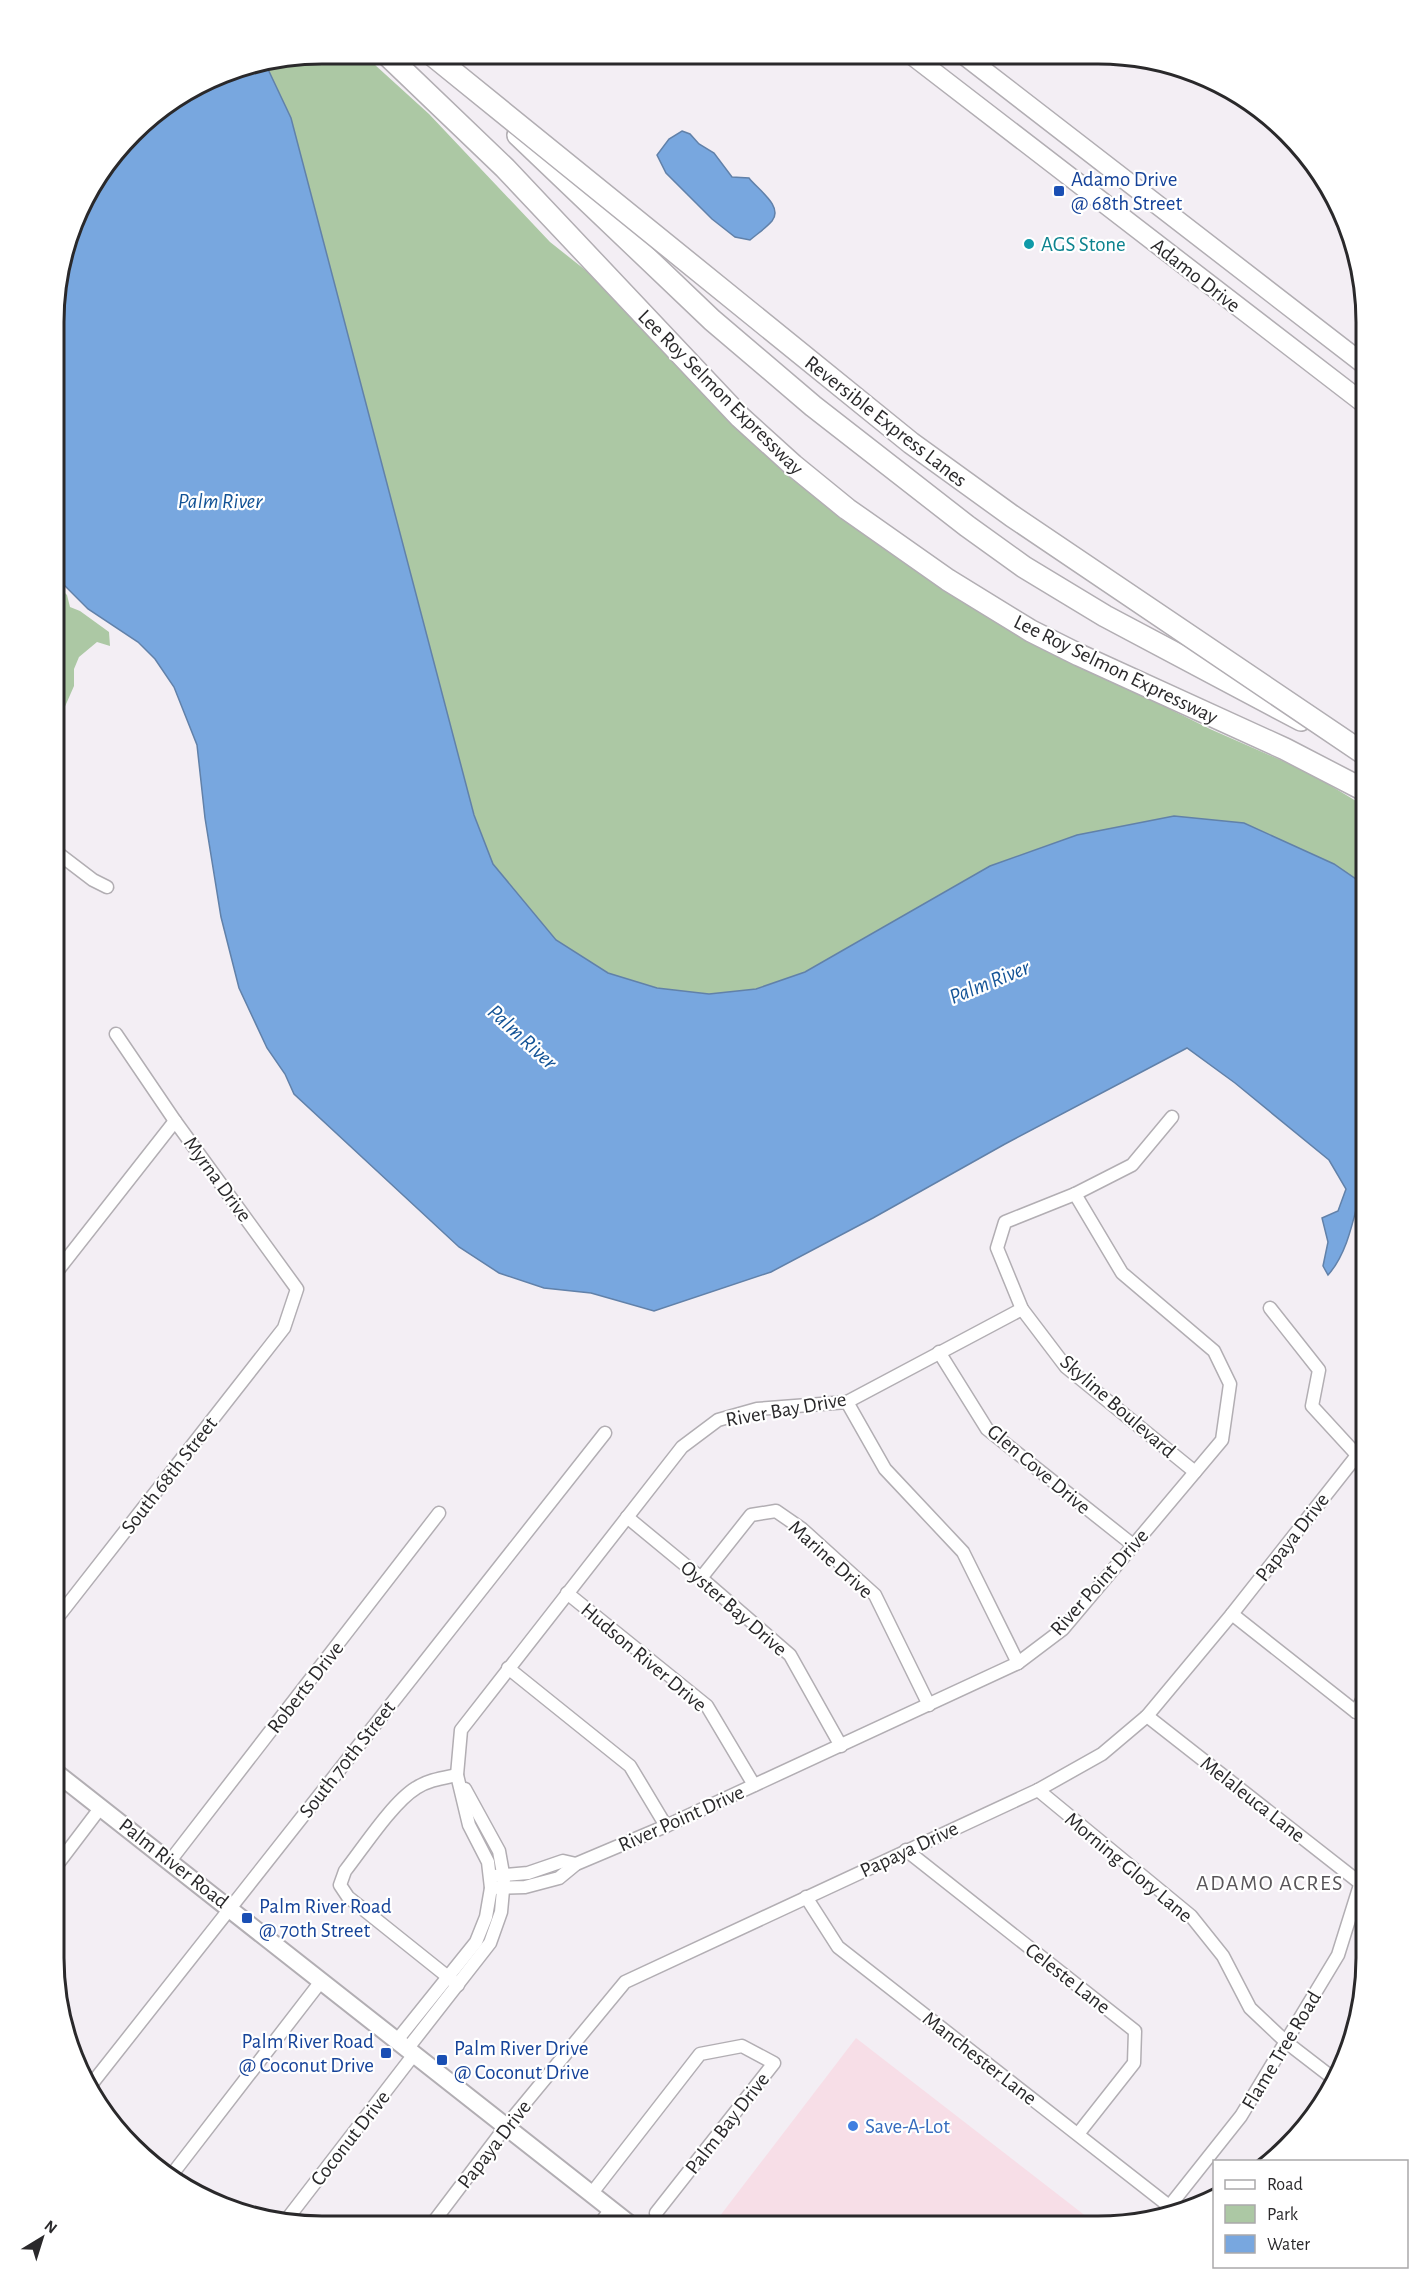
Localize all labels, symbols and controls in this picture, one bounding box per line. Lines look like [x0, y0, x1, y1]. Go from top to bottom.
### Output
place label: Adamo Drive @ 68th Street [1071, 169, 1182, 214]
marker: Adamo Drive @ 68th Street [1052, 184, 1066, 198]
place label: AGS Stone [1041, 234, 1126, 255]
street label: Adamo Drive [1147, 234, 1244, 316]
marker: AGS Stone [1022, 237, 1036, 251]
street label: Lee Roy Selmon Expressway [634, 306, 807, 479]
street label: Reversible Express Lanes [801, 352, 971, 491]
water label: Palm River [178, 490, 263, 512]
street label: Lee Roy Selmon Expressway [1010, 611, 1221, 728]
water label: Palm River [946, 956, 1034, 1008]
water label: Palm River [484, 1000, 562, 1074]
street label: Myrna Drive [180, 1133, 255, 1226]
street label: Skyline Boulevard [1056, 1351, 1179, 1462]
street label: River Bay Drive [724, 1389, 848, 1430]
street label: South 68th Street [117, 1413, 222, 1538]
street label: Glen Cove Drive [983, 1420, 1094, 1518]
street label: Papaya Drive [1252, 1489, 1333, 1585]
street label: Marine Drive [784, 1516, 877, 1602]
street label: River Point Drive [1046, 1525, 1152, 1640]
street label: Oyster Bay Drive [677, 1557, 791, 1660]
street label: Hudson River Drive [577, 1599, 710, 1716]
street label: Roberts Drive [263, 1637, 348, 1737]
street label: South 70th Street [295, 1697, 400, 1822]
street label: Melaleuca Lane [1197, 1752, 1309, 1846]
street label: River Point Drive [615, 1781, 747, 1856]
street label: Morning Glory Lane [1061, 1808, 1196, 1927]
street label: Palm River Road [115, 1814, 232, 1913]
street label: Papaya Drive [857, 1818, 962, 1881]
district label: ADAMO ACRES [1196, 1872, 1344, 1894]
place label: Palm River Road @ 70th Street [259, 1896, 392, 1941]
marker: Palm River Road @ 70th Street [240, 1911, 254, 1925]
street label: Celeste Lane [1021, 1939, 1114, 2018]
street label: Flame Tree Road [1238, 1987, 1325, 2113]
street label: Manchester Lane [919, 2008, 1041, 2109]
place label: Palm River Road @ Coconut Drive [239, 2031, 374, 2076]
place label: Palm River Drive @ Coconut Drive [454, 2038, 589, 2083]
marker: Palm River Road @ Coconut Drive [379, 2046, 393, 2060]
marker: Palm River Drive @ Coconut Drive [435, 2053, 449, 2067]
street label: Palm Bay Drive [681, 2069, 773, 2178]
street label: Coconut Drive [307, 2087, 394, 2190]
street label: Papaya Drive [454, 2096, 535, 2192]
place label: Save-A-Lot [865, 2116, 950, 2137]
marker: Save-A-Lot [846, 2119, 860, 2133]
legend [1213, 2160, 1408, 2268]
text: Road [1267, 2176, 1303, 2194]
text: Park [1267, 2206, 1299, 2224]
north arrow [12, 2208, 72, 2268]
text: N [41, 2217, 60, 2237]
text: Water [1267, 2236, 1310, 2254]

